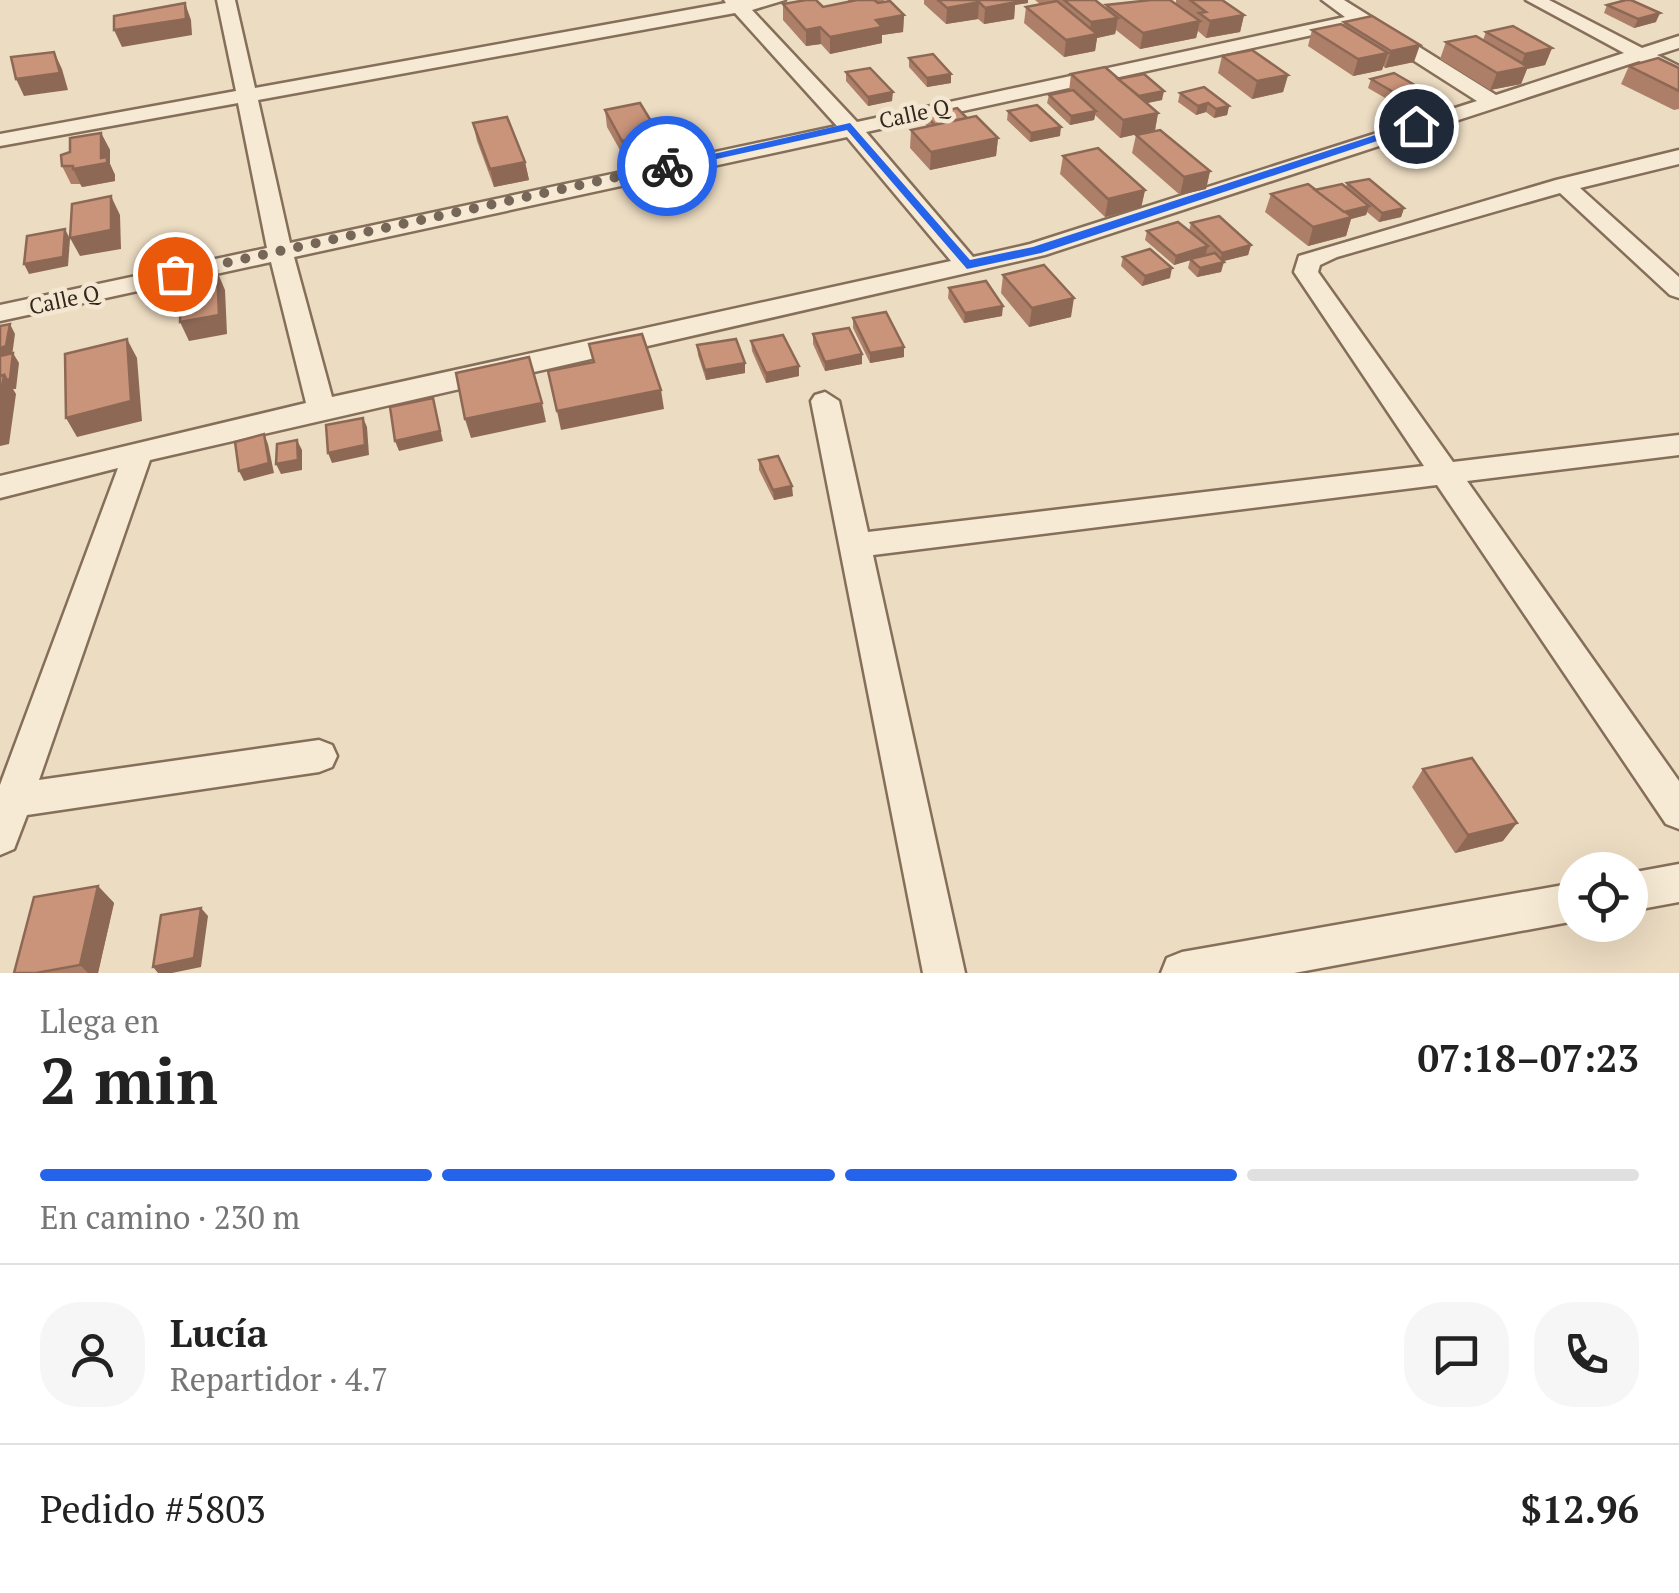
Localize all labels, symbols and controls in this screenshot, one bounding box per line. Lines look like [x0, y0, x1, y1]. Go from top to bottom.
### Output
pin [1374, 84, 1459, 169]
street label: Calle Q [876, 91, 953, 135]
icon: home [1389, 99, 1444, 154]
courier [617, 116, 717, 216]
icon: bike [640, 139, 695, 194]
pin [133, 232, 218, 317]
icon: bag [148, 247, 203, 302]
street label: Calle Q [26, 277, 103, 321]
map controls [1558, 852, 1648, 942]
button: locate [1558, 852, 1648, 942]
text: Llega en [40, 1000, 159, 1042]
text: 07:18–07:23 [1417, 1033, 1639, 1083]
text: 2 min [40, 1036, 218, 1123]
text: En camino · 230 m [40, 1196, 300, 1238]
button: person [40, 1302, 145, 1407]
button: chat [1404, 1302, 1509, 1407]
button: phone [1534, 1302, 1639, 1407]
text: Lucía [170, 1308, 268, 1358]
text: Repartidor · 4.7 [170, 1358, 388, 1400]
text: Pedido #5803 [40, 1484, 266, 1534]
text: $12.96 [1520, 1484, 1639, 1534]

